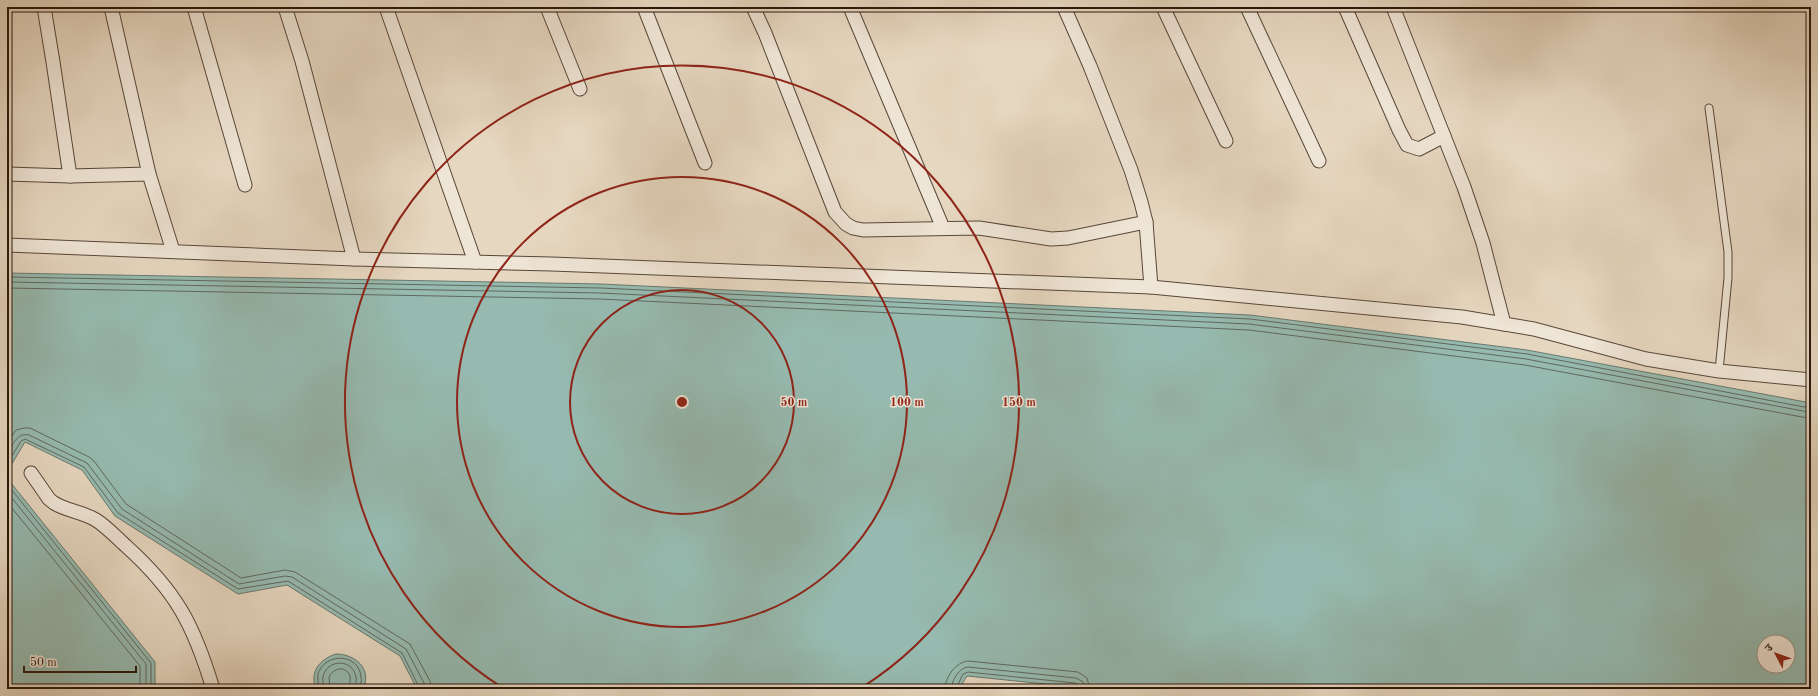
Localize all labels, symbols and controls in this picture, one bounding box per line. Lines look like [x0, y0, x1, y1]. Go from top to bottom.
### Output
centre of rings [675, 395, 689, 409]
text: 50 m [781, 396, 808, 409]
text: 150 m [1002, 396, 1036, 409]
text: 100 m [890, 397, 924, 409]
north arrow [1756, 634, 1796, 674]
text: उ [1763, 642, 1776, 655]
scale bar [24, 648, 136, 674]
text: 50 m [30, 656, 57, 669]

